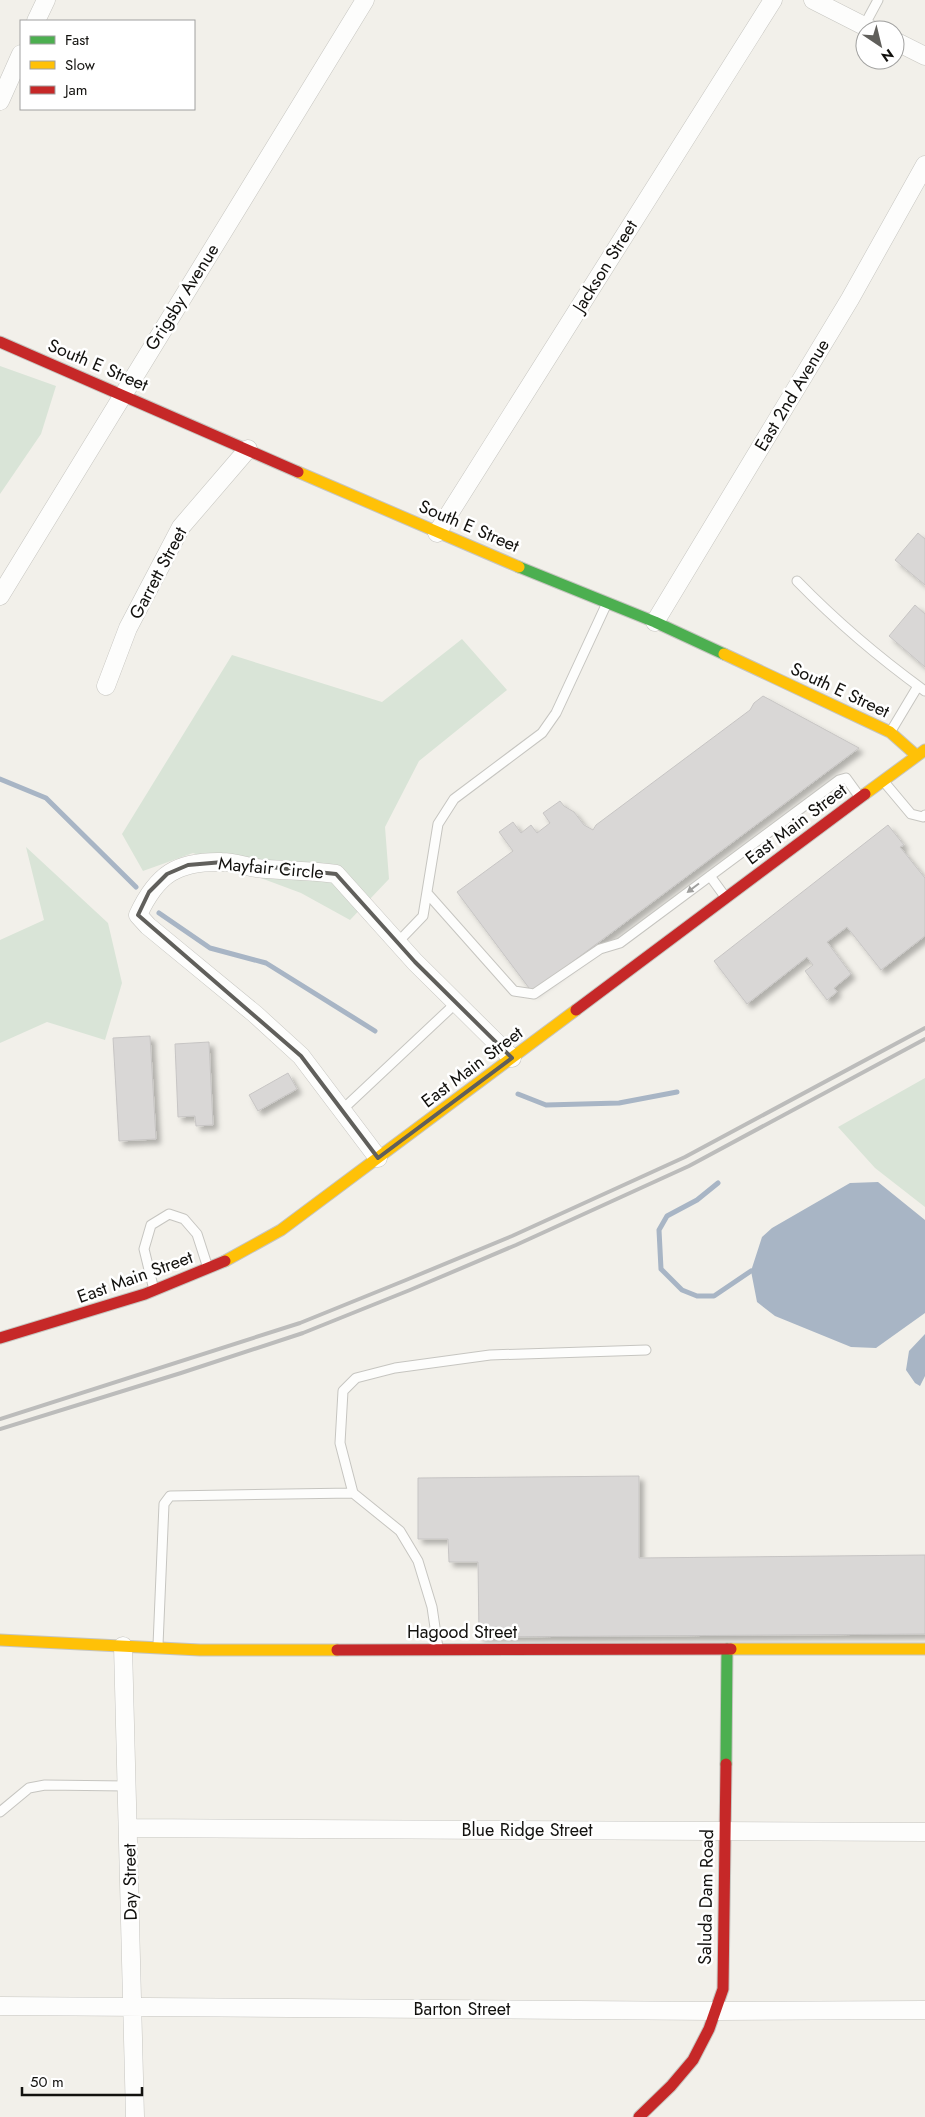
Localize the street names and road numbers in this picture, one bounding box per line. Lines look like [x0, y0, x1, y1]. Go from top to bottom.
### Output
street label: Jackson Street [565, 214, 644, 319]
street label: Grigsby Avenue [139, 239, 225, 355]
street label: South E Street [44, 332, 153, 398]
street label: East 2nd Avenue [748, 334, 836, 456]
street label: South E Street [415, 493, 524, 559]
street label: Garrett Street [123, 522, 193, 624]
street label: South E Street [786, 656, 894, 725]
street label: East Main Street [740, 777, 853, 871]
street label: Mayfair Circle [217, 850, 325, 886]
street label: East Main Street [416, 1020, 529, 1114]
street label: East Main Street [74, 1244, 197, 1310]
street label: Hagood Street [407, 1619, 518, 1645]
street label: Blue Ridge Street [461, 1817, 593, 1843]
street label: Saluda Dam Road [692, 1829, 720, 1965]
street label: Day Street [116, 1843, 144, 1921]
street label: Barton Street [414, 1996, 511, 2022]

